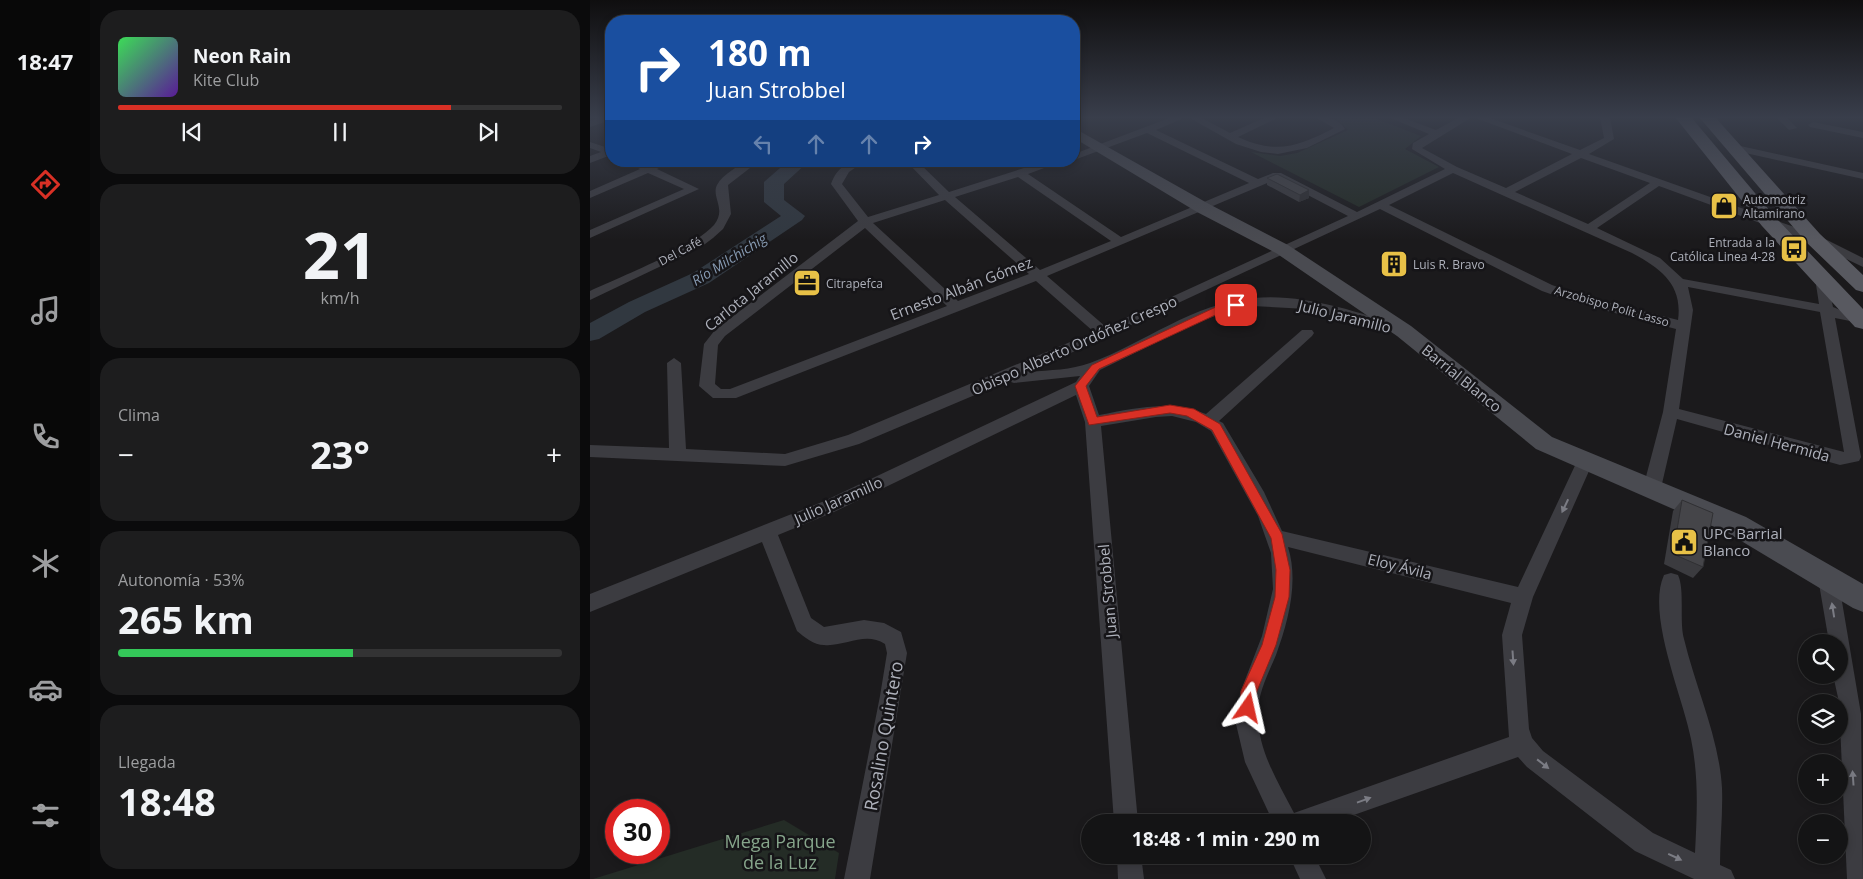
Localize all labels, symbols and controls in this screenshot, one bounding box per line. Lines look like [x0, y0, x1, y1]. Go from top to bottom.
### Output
text: 180 m [708, 29, 812, 76]
icon: right [625, 35, 690, 100]
text: Neon Rain [193, 43, 291, 69]
text: 18:47 [17, 46, 73, 76]
text: Kite Club [193, 69, 259, 91]
text: Juan Strobbel [708, 74, 846, 104]
icon: previous [178, 118, 206, 146]
icon: pause [326, 118, 354, 146]
icon: next [474, 118, 502, 146]
icon: left [749, 130, 777, 158]
icon: ahead [802, 130, 830, 158]
icon: ahead [855, 130, 883, 158]
icon: right [908, 130, 936, 158]
icon: directions [28, 167, 63, 202]
shop icon: Automotriz Altamirano [1709, 191, 1739, 221]
place label: Automotriz Altamirano [1743, 191, 1806, 222]
text: 21 [303, 210, 377, 298]
water label: Río Milchichig [688, 228, 771, 290]
street label: Del Café [655, 232, 705, 269]
place label: Entrada a la Católica Linea 4-28 [1670, 234, 1775, 265]
bus stop icon: Entrada a la Católica Linea 4-28 [1779, 234, 1809, 264]
street label: Carlota Jaramillo [700, 247, 802, 335]
building icon: Luis R. Bravo [1379, 249, 1409, 279]
street label: Ernesto Albán Gómez [887, 252, 1035, 324]
place label: Luis R. Bravo [1413, 256, 1485, 273]
office icon: Citrapefca [792, 268, 822, 298]
place label: Citrapefca [826, 275, 883, 292]
street label: Arzobispo Polit Lasso [1553, 281, 1671, 331]
pin [1215, 284, 1257, 326]
text: km/h [321, 287, 359, 309]
street label: Obispo Alberto Ordóñez Crespo [968, 291, 1180, 399]
icon: arrive [1222, 291, 1250, 319]
icon: music [28, 293, 63, 328]
street label: Julio Jaramillo [1295, 294, 1393, 337]
street label: Barrial Blanco [1418, 340, 1506, 416]
text: Clima [118, 404, 160, 426]
street label: Daniel Hermida [1722, 418, 1832, 466]
icon: phone [28, 419, 63, 454]
text: 23° [310, 428, 370, 480]
text: − [118, 435, 134, 473]
text: + [546, 435, 562, 473]
street label: Julio Jaramillo [789, 472, 885, 529]
one-way arrow [1561, 499, 1569, 513]
place label: UPC Barrial Blanco [1703, 523, 1783, 560]
public building icon: UPC Barrial Blanco [1669, 527, 1699, 557]
street label: Juan Strobbel [1093, 543, 1121, 641]
icon: climate [28, 546, 63, 581]
street label: Eloy Ávila [1366, 548, 1434, 584]
text: Autonomía · 53% [118, 569, 244, 591]
text: 265 km [118, 593, 254, 645]
one-way arrow [1829, 602, 1837, 618]
map controls [1798, 634, 1848, 864]
button: search [1798, 634, 1848, 684]
one-way arrow [1510, 650, 1518, 666]
street label: Rosalino Quintero [858, 659, 908, 813]
icon: car [28, 672, 63, 707]
position arrow [1221, 681, 1273, 733]
button: layers [1798, 694, 1848, 744]
text: Llegada [118, 751, 176, 773]
button: + [1798, 754, 1848, 804]
one-way arrow [1536, 759, 1550, 769]
one-way arrow [1849, 770, 1857, 786]
text: 18:48 [118, 775, 216, 827]
one-way arrow [1356, 796, 1371, 803]
icon: filters [28, 798, 63, 833]
speed limit sign: 30 [605, 799, 670, 864]
button: − [1798, 814, 1848, 864]
text: 18:48 · 1 min · 290 m [1132, 826, 1320, 852]
park label: Mega Parque de la Luz [724, 829, 836, 874]
one-way arrow [1668, 853, 1682, 861]

